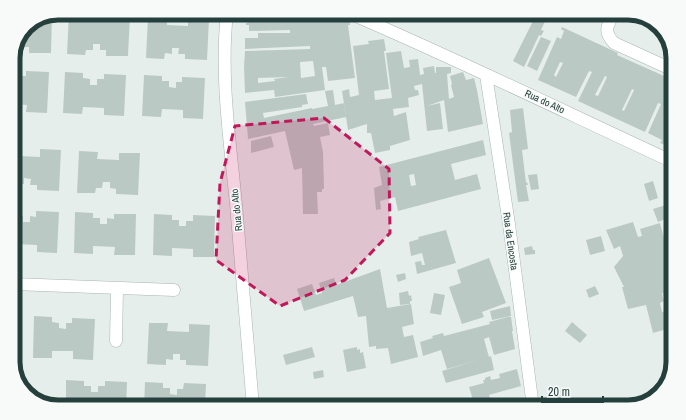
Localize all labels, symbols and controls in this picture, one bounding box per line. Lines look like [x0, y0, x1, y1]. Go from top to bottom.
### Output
street label: Rua do Alto [523, 87, 567, 116]
street label: Rua do Alto [228, 188, 245, 232]
street label: Rua da Encosta [500, 211, 521, 271]
scale bar [542, 378, 603, 404]
text: 20 m [548, 384, 570, 400]

